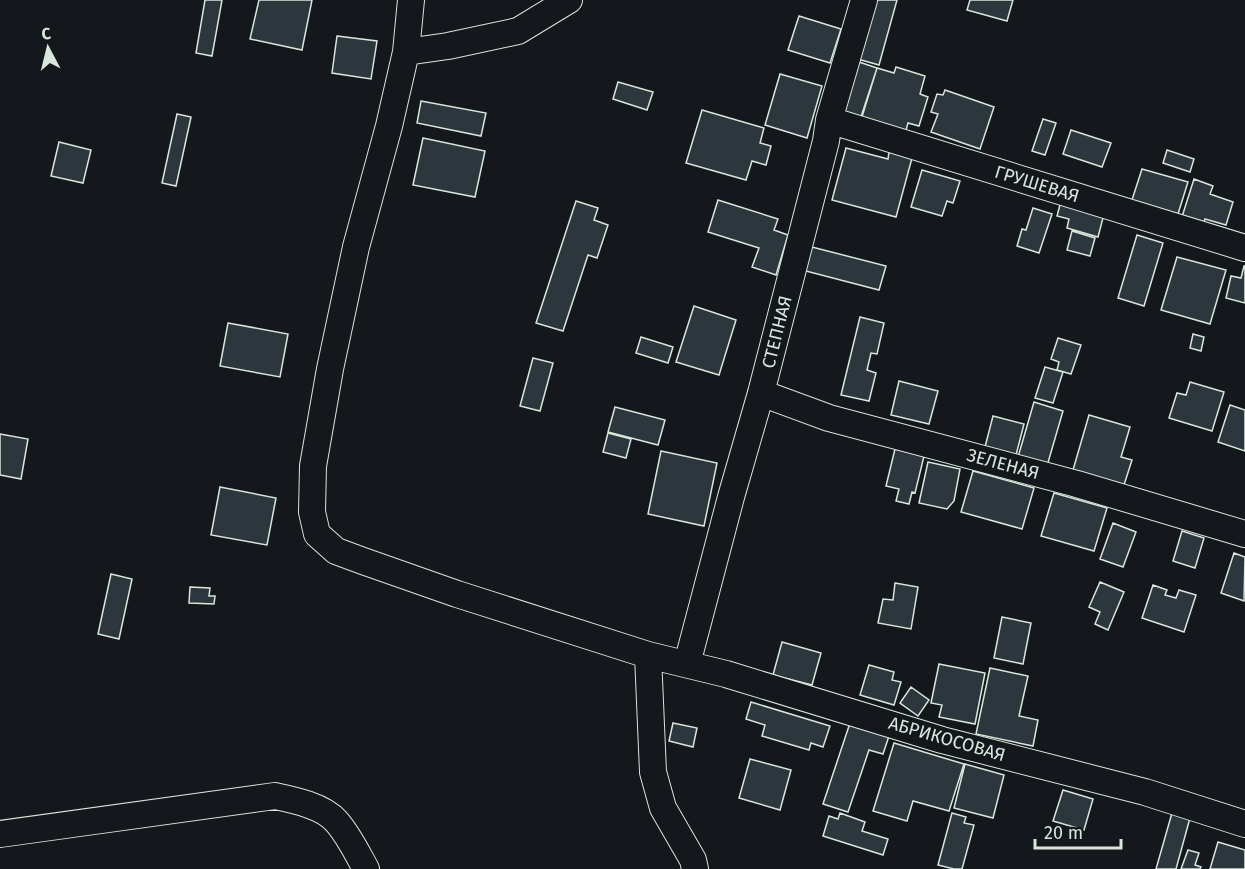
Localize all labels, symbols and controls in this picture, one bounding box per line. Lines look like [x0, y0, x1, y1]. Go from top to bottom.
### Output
north arrow [18, 18, 78, 78]
text: С [41, 24, 53, 44]
street label: ГРУШЕВАЯ [992, 161, 1082, 207]
street label: СТЕПНАЯ [757, 293, 797, 371]
street label: ЗЕЛЕНАЯ [964, 444, 1042, 484]
street label: АБРИКОСОВАЯ [886, 712, 1008, 766]
scale bar [1035, 812, 1120, 850]
text: 20 m [1044, 822, 1083, 844]

